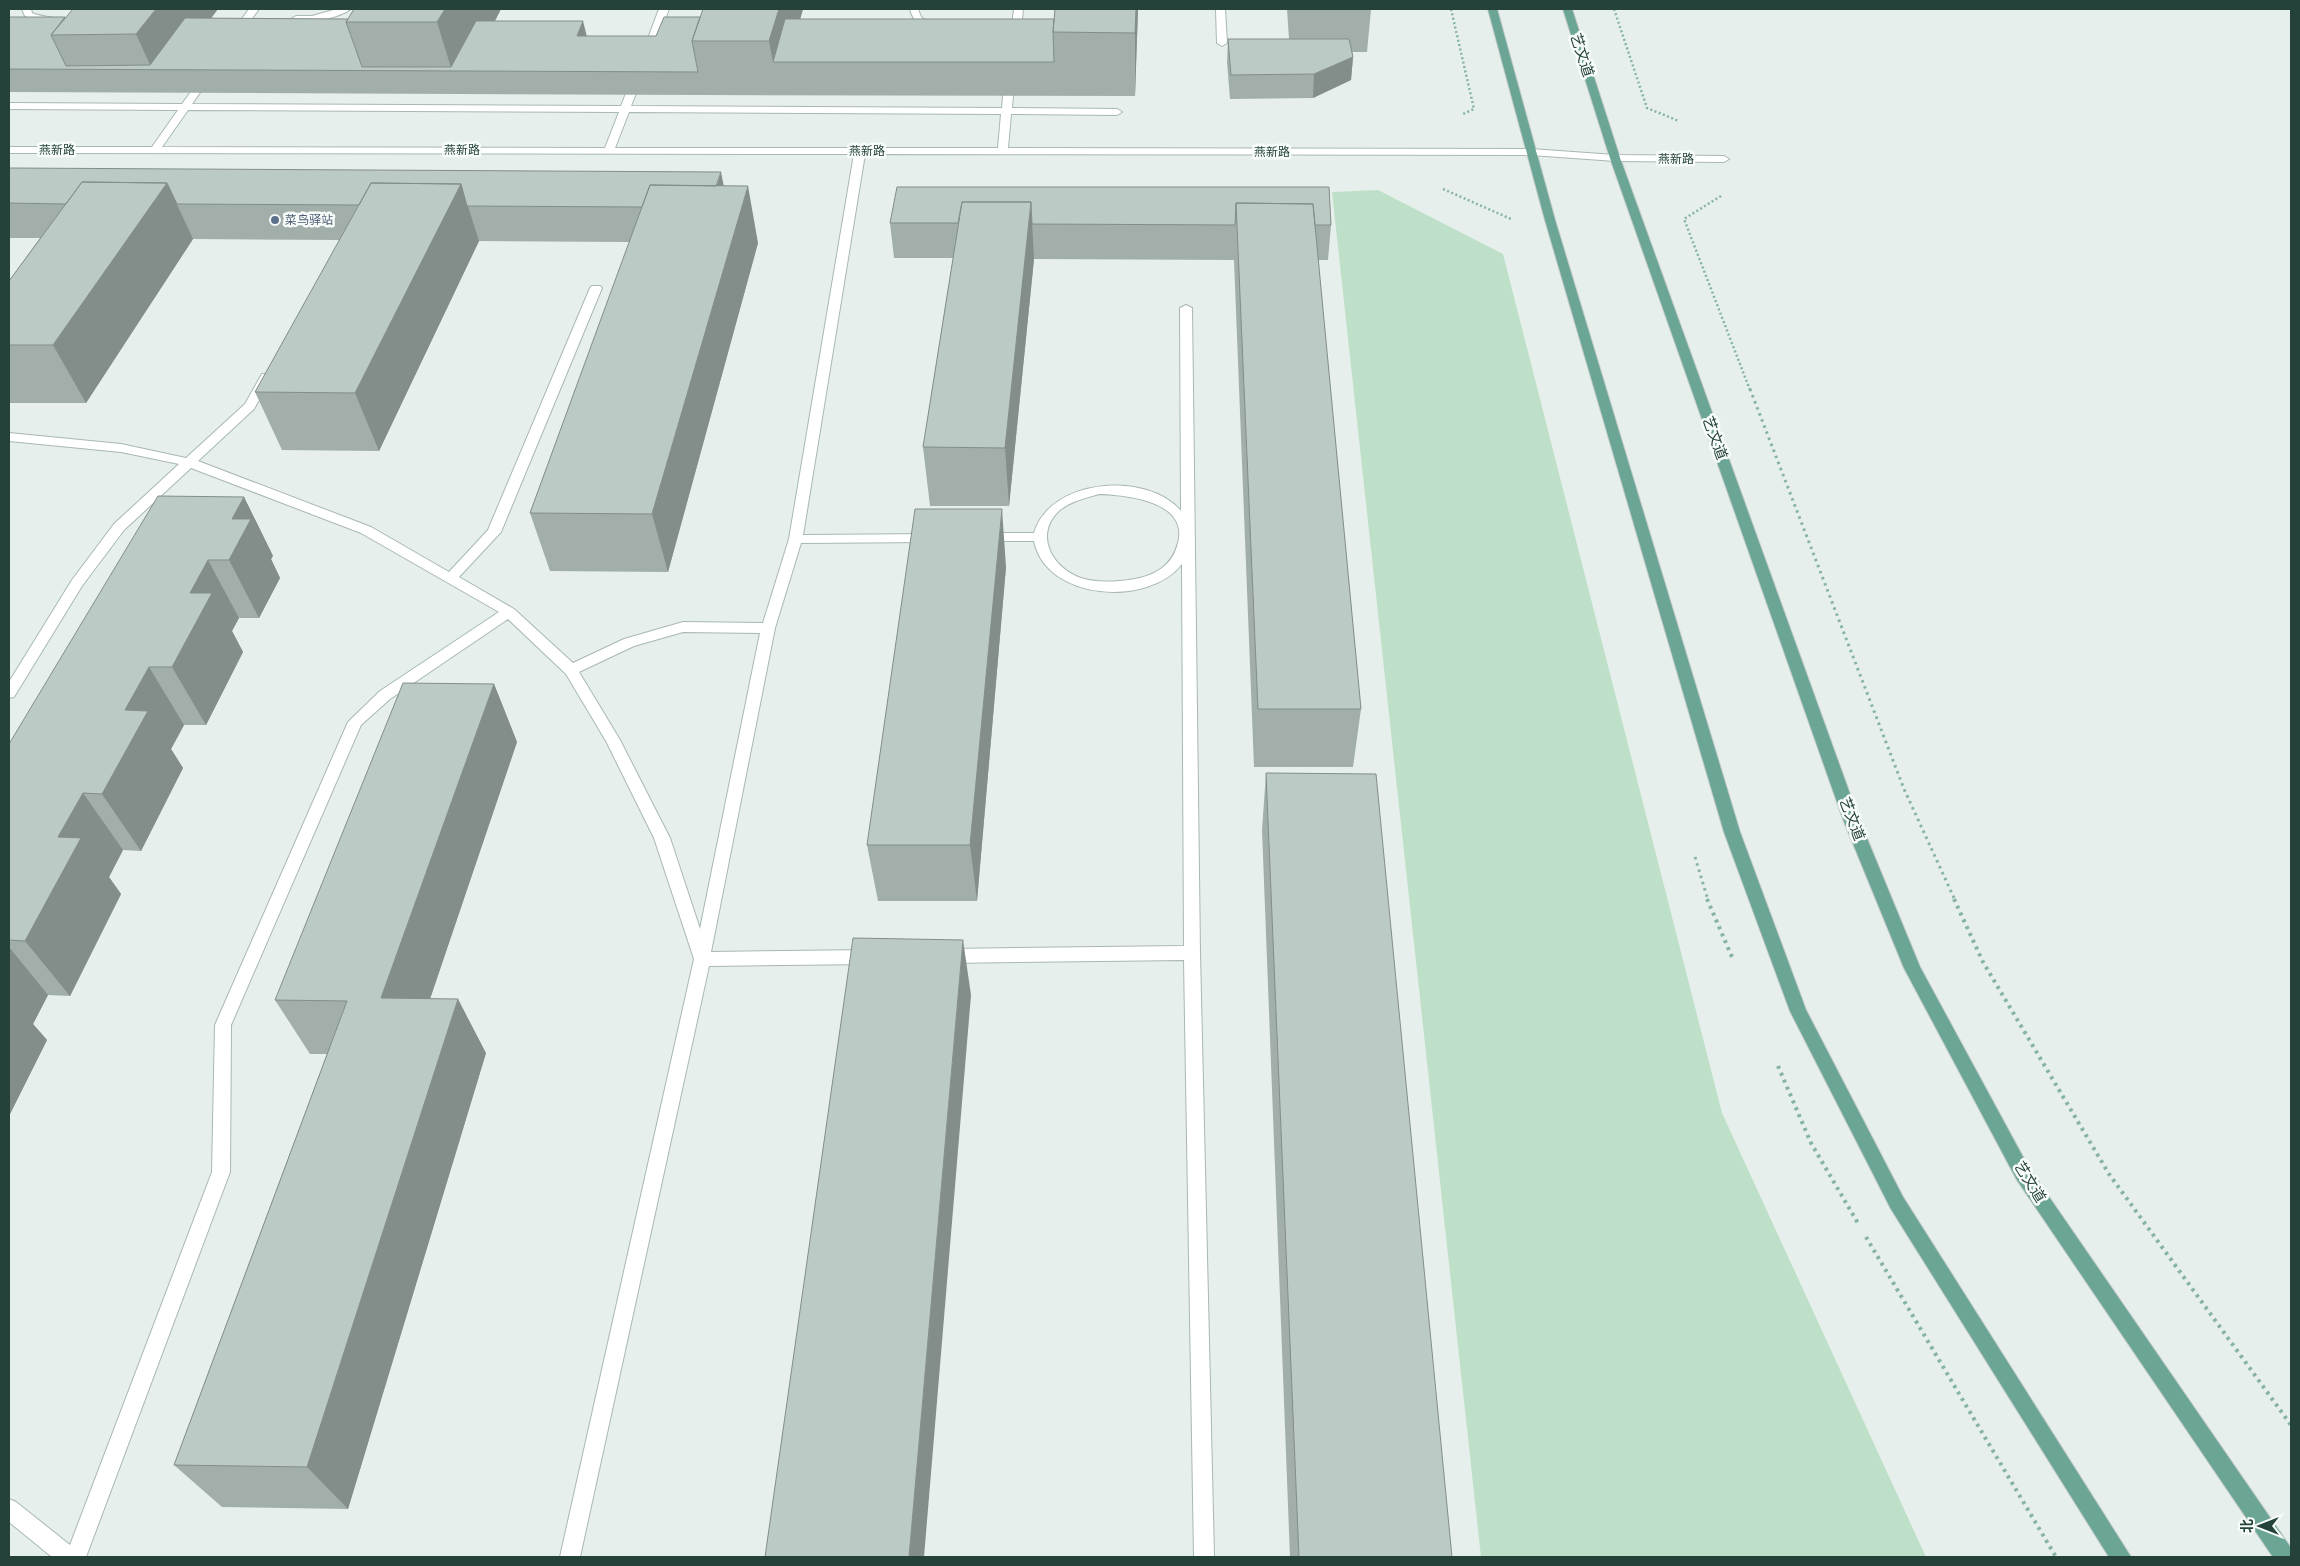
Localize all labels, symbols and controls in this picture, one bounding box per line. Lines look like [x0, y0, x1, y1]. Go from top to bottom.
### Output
street label: 艺文道 [1566, 31, 1598, 79]
street label: 燕新路 [39, 142, 75, 157]
street label: 燕新路 [444, 142, 480, 157]
street label: 燕新路 [849, 143, 885, 158]
street label: 燕新路 [1254, 144, 1290, 159]
street label: 燕新路 [1658, 151, 1694, 166]
place label: 菜鸟驿站 [285, 212, 333, 227]
marker: 菜鸟驿站 [269, 214, 281, 226]
street label: 艺文道 [1699, 413, 1732, 462]
street label: 艺文道 [1836, 794, 1869, 843]
street label: 艺文道 [2010, 1158, 2050, 1206]
north arrow [2235, 1501, 2285, 1551]
text: 北 [2238, 1519, 2256, 1533]

